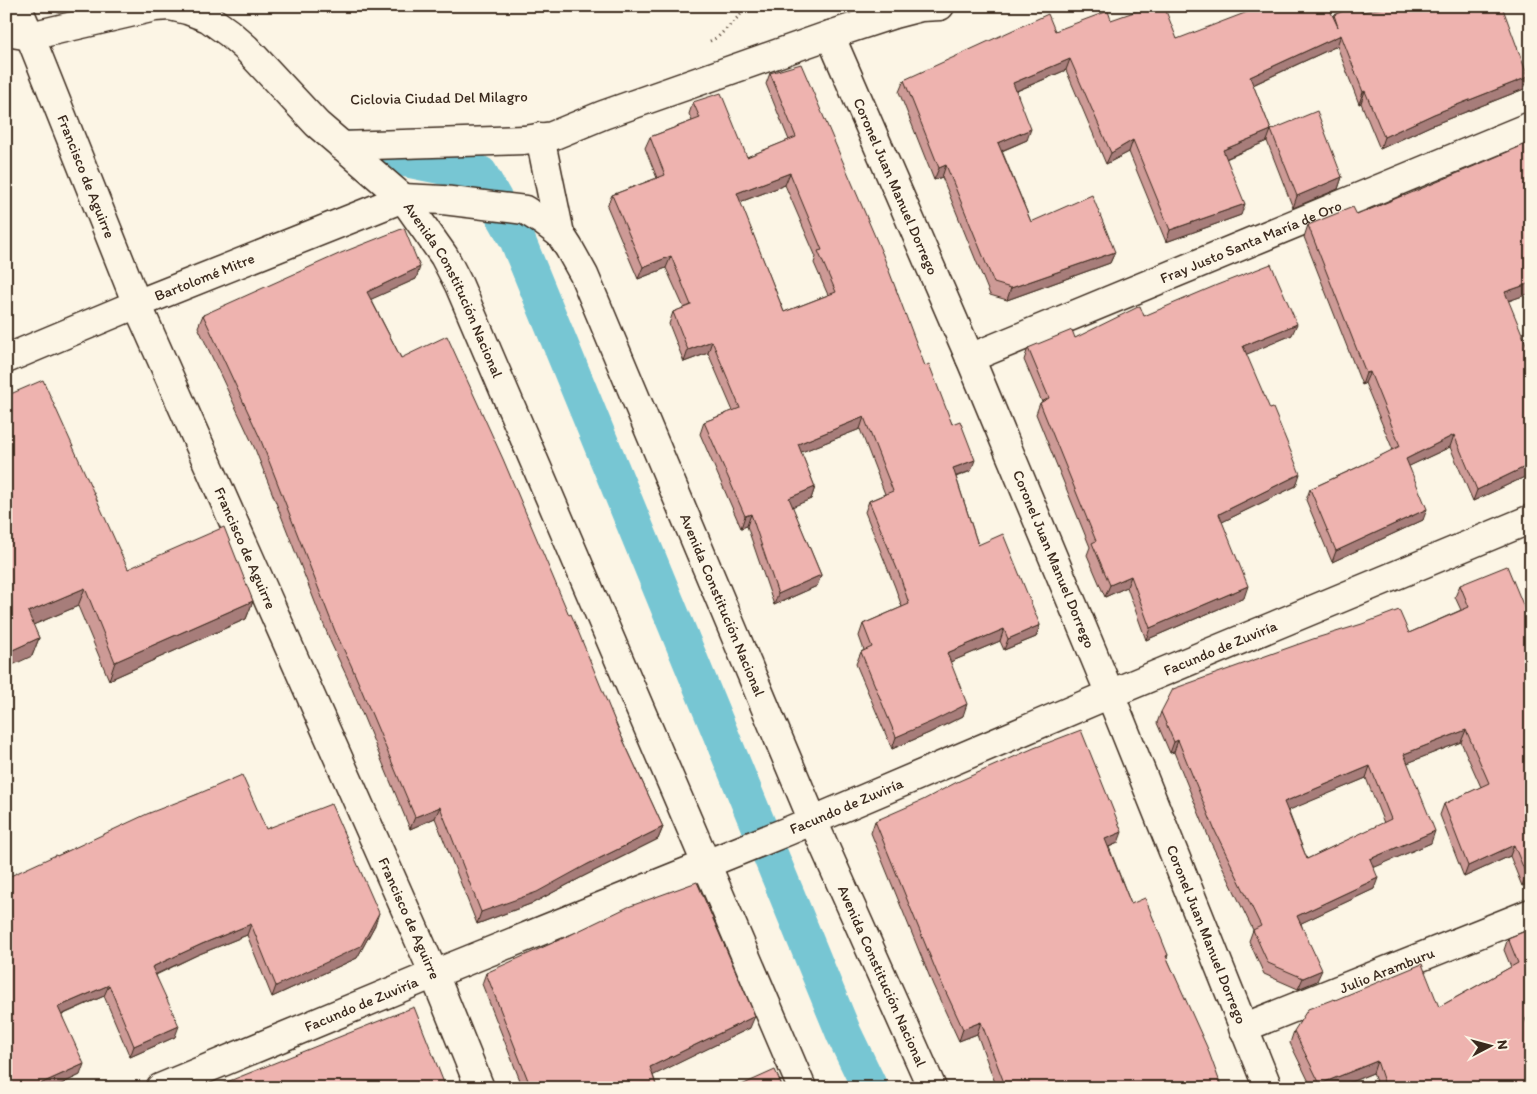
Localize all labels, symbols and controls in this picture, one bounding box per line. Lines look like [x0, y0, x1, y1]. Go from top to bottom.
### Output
street label: Ciclovia Ciudad Del Milagro [350, 87, 528, 109]
street label: Coronel Juan Manuel Dorrego [849, 95, 942, 278]
street label: Francisco de Aguirre [53, 112, 119, 241]
street label: Fray Justo Santa María de Oro [1158, 196, 1344, 287]
street label: Avenida Constitución Nacional [400, 199, 507, 381]
street label: Bartolomé Mitre [152, 249, 257, 305]
street label: Coronel Juan Manuel Dorrego [1009, 467, 1099, 651]
street label: Francisco de Aguirre [210, 484, 280, 612]
street label: Avenida Constitución Nacional [676, 511, 769, 700]
street label: Facundo de Zuviría [1161, 616, 1280, 680]
street label: Facundo de Zuviría [787, 774, 906, 838]
street label: Coronel Juan Manuel Dorrego [1162, 842, 1250, 1026]
street label: Francisco de Aguirre [374, 854, 444, 982]
street label: Avenida Constitución Nacional [834, 882, 931, 1070]
street label: Julio Aramburu [1337, 943, 1438, 997]
street label: Facundo de Zuviría [302, 973, 421, 1036]
north arrow [1464, 1022, 1514, 1072]
text: N [1493, 1039, 1511, 1050]

